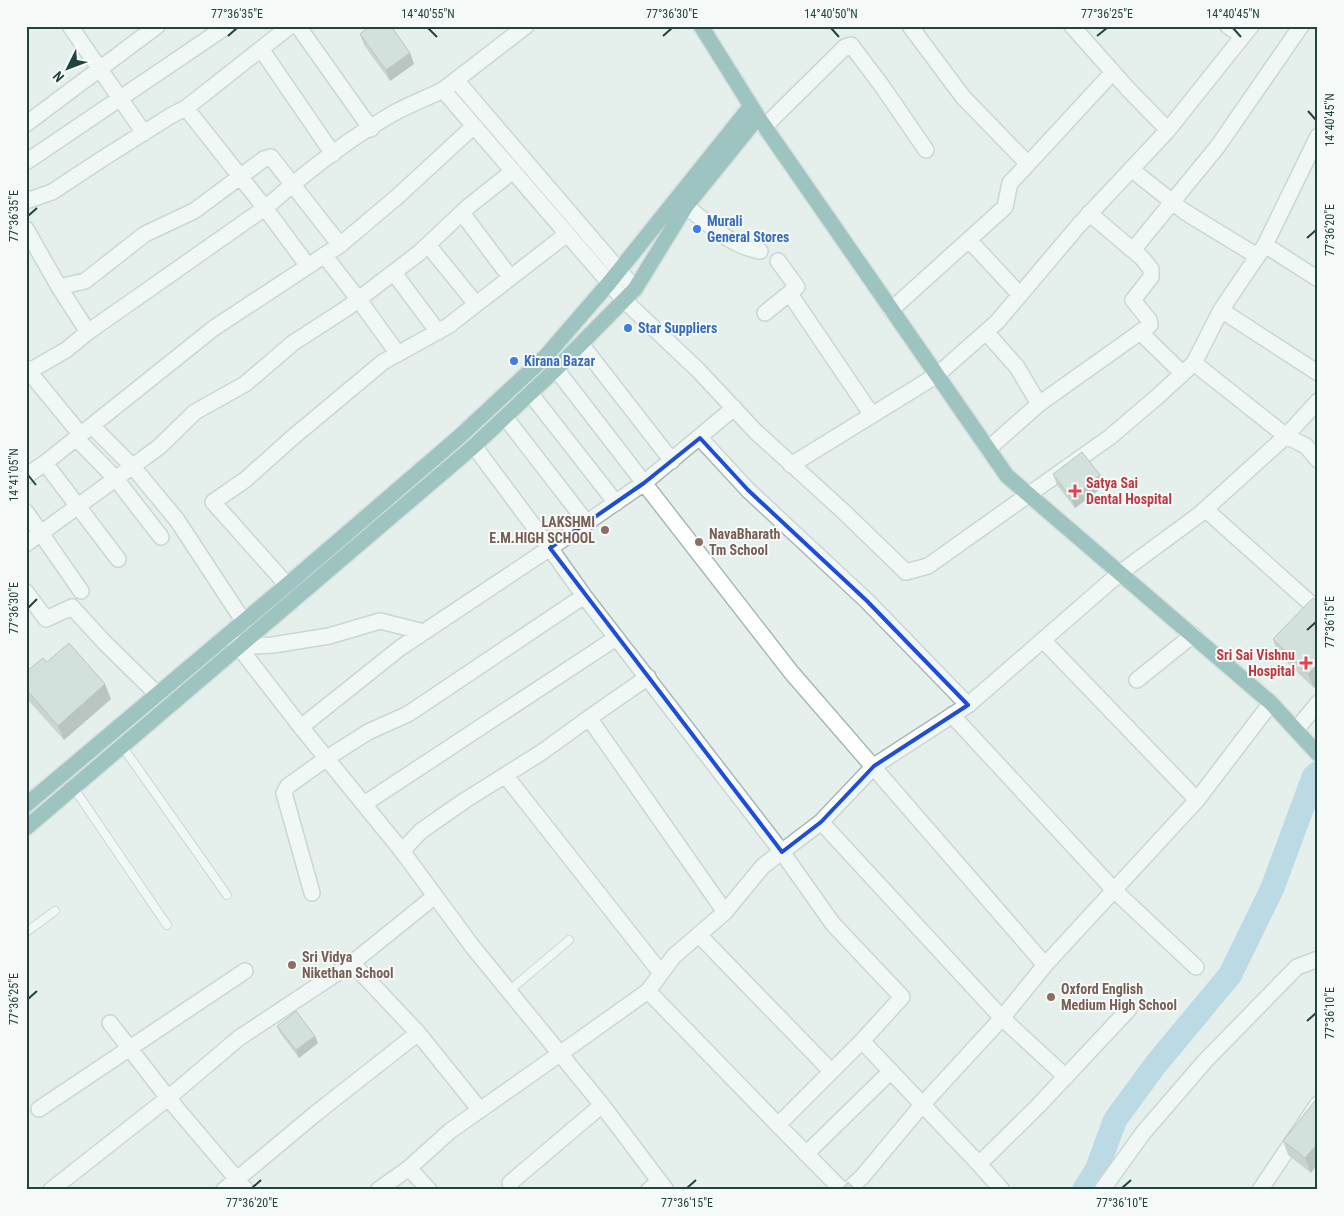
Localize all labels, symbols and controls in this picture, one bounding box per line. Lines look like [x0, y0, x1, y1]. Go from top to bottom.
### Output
text: 77°36'35"E [211, 7, 263, 21]
text: 14°40'55"N [401, 7, 455, 21]
text: 77°36'30"E [646, 7, 698, 21]
text: 14°40'50"N [804, 7, 858, 21]
text: 77°36'25"E [1081, 7, 1133, 21]
text: 14°40'45"N [1206, 7, 1260, 21]
north arrow [42, 42, 92, 92]
text: N [50, 68, 67, 85]
text: 14°40'45"N [1323, 93, 1337, 147]
text: 77°36'35"E [7, 190, 21, 242]
text: 77°36'20"E [1323, 204, 1337, 256]
place label: Murali General Stores [707, 213, 789, 245]
marker: Murali General Stores [691, 223, 703, 235]
place label: Star Suppliers [638, 320, 717, 336]
marker: Star Suppliers [622, 322, 634, 334]
place label: Kirana Bazar [524, 353, 595, 369]
marker: Kirana Bazar [508, 355, 520, 367]
text: 14°41'05"N [7, 448, 21, 502]
place label: Satya Sai Dental Hospital [1086, 475, 1172, 507]
marker: Satya Sai Dental Hospital [1068, 484, 1082, 498]
place label: LAKSHMI E.M.HIGH SCHOOL [489, 514, 595, 546]
marker: LAKSHMI E.M.HIGH SCHOOL [599, 524, 611, 536]
place label: NavaBharath Tm School [709, 526, 781, 558]
marker: NavaBharath Tm School [693, 536, 705, 548]
text: 77°36'30"E [7, 582, 21, 634]
text: 77°36'15"E [1323, 596, 1337, 648]
place label: Sri Sai Vishnu Hospital [1217, 647, 1295, 679]
marker: Sri Sai Vishnu Hospital [1299, 656, 1313, 670]
place label: Sri Vidya Nikethan School [302, 949, 394, 981]
marker: Sri Vidya Nikethan School [286, 959, 298, 971]
text: 77°36'25"E [7, 973, 21, 1025]
place label: Oxford English Medium High School [1061, 981, 1177, 1013]
text: 77°36'10"E [1323, 987, 1337, 1039]
marker: Oxford English Medium High School [1045, 991, 1057, 1003]
text: 77°36'20"E [226, 1196, 278, 1210]
text: 77°36'15"E [661, 1196, 713, 1210]
text: 77°36'10"E [1096, 1196, 1148, 1210]

